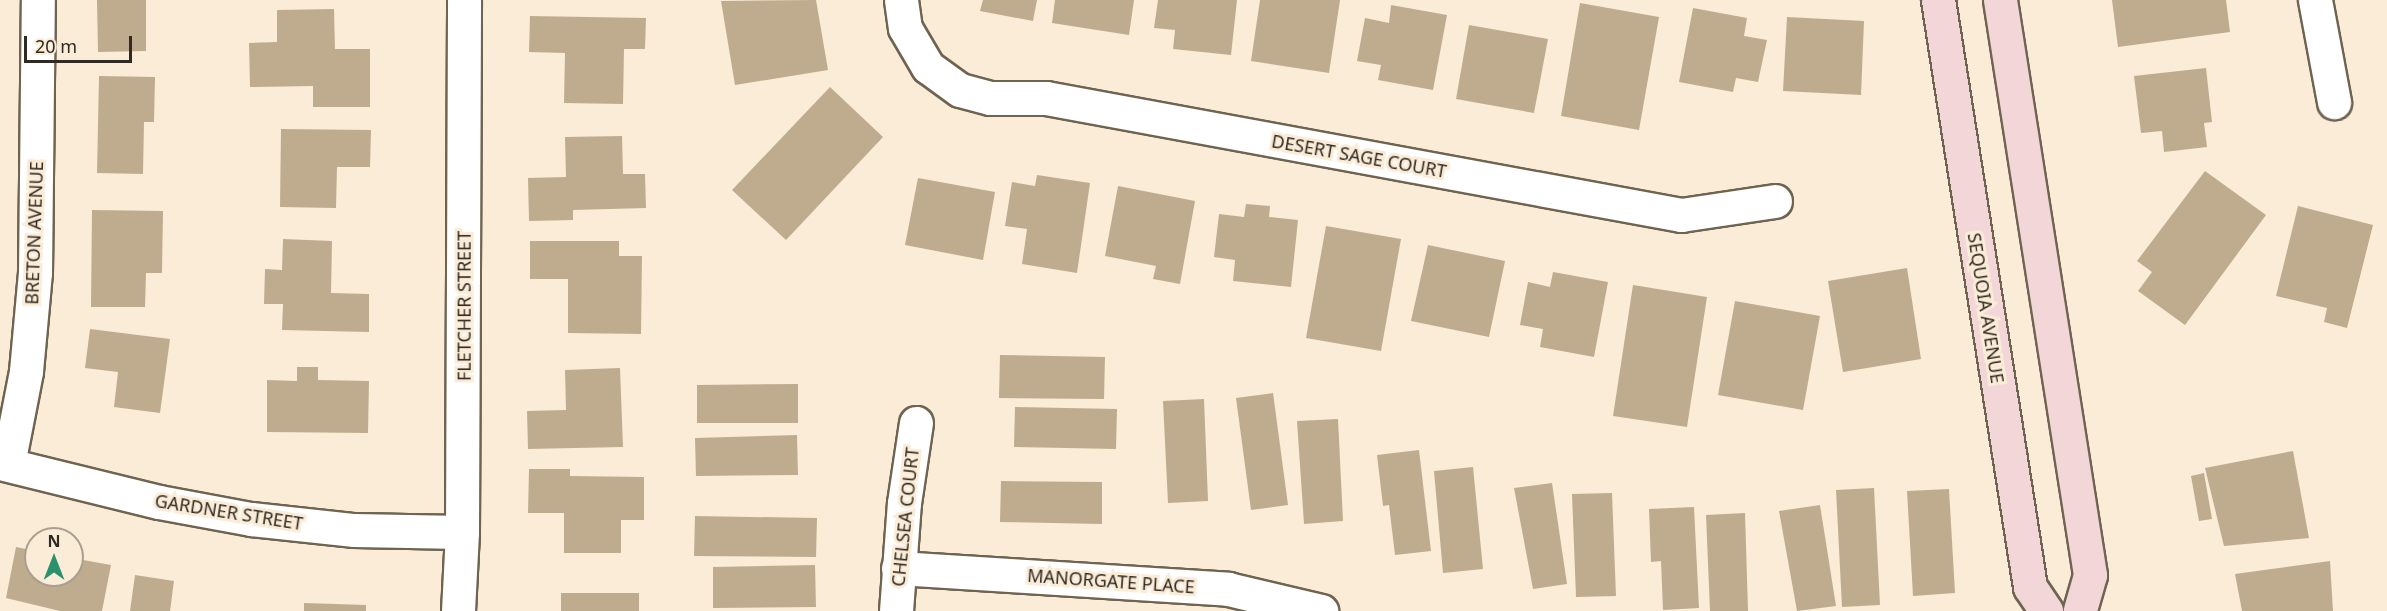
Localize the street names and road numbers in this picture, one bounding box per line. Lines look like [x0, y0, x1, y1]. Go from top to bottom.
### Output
street label: DESERT SAGE COURT [1270, 130, 1448, 182]
street label: BRETON AVENUE [21, 161, 47, 305]
street label: FLETCHER STREET [453, 231, 475, 381]
street label: SEQUOIA AVENUE [1963, 231, 2009, 385]
street label: CHELSEA COURT [887, 446, 923, 588]
street label: GARDNER STREET [153, 490, 305, 534]
street label: MANORGATE PLACE [1027, 564, 1195, 598]

